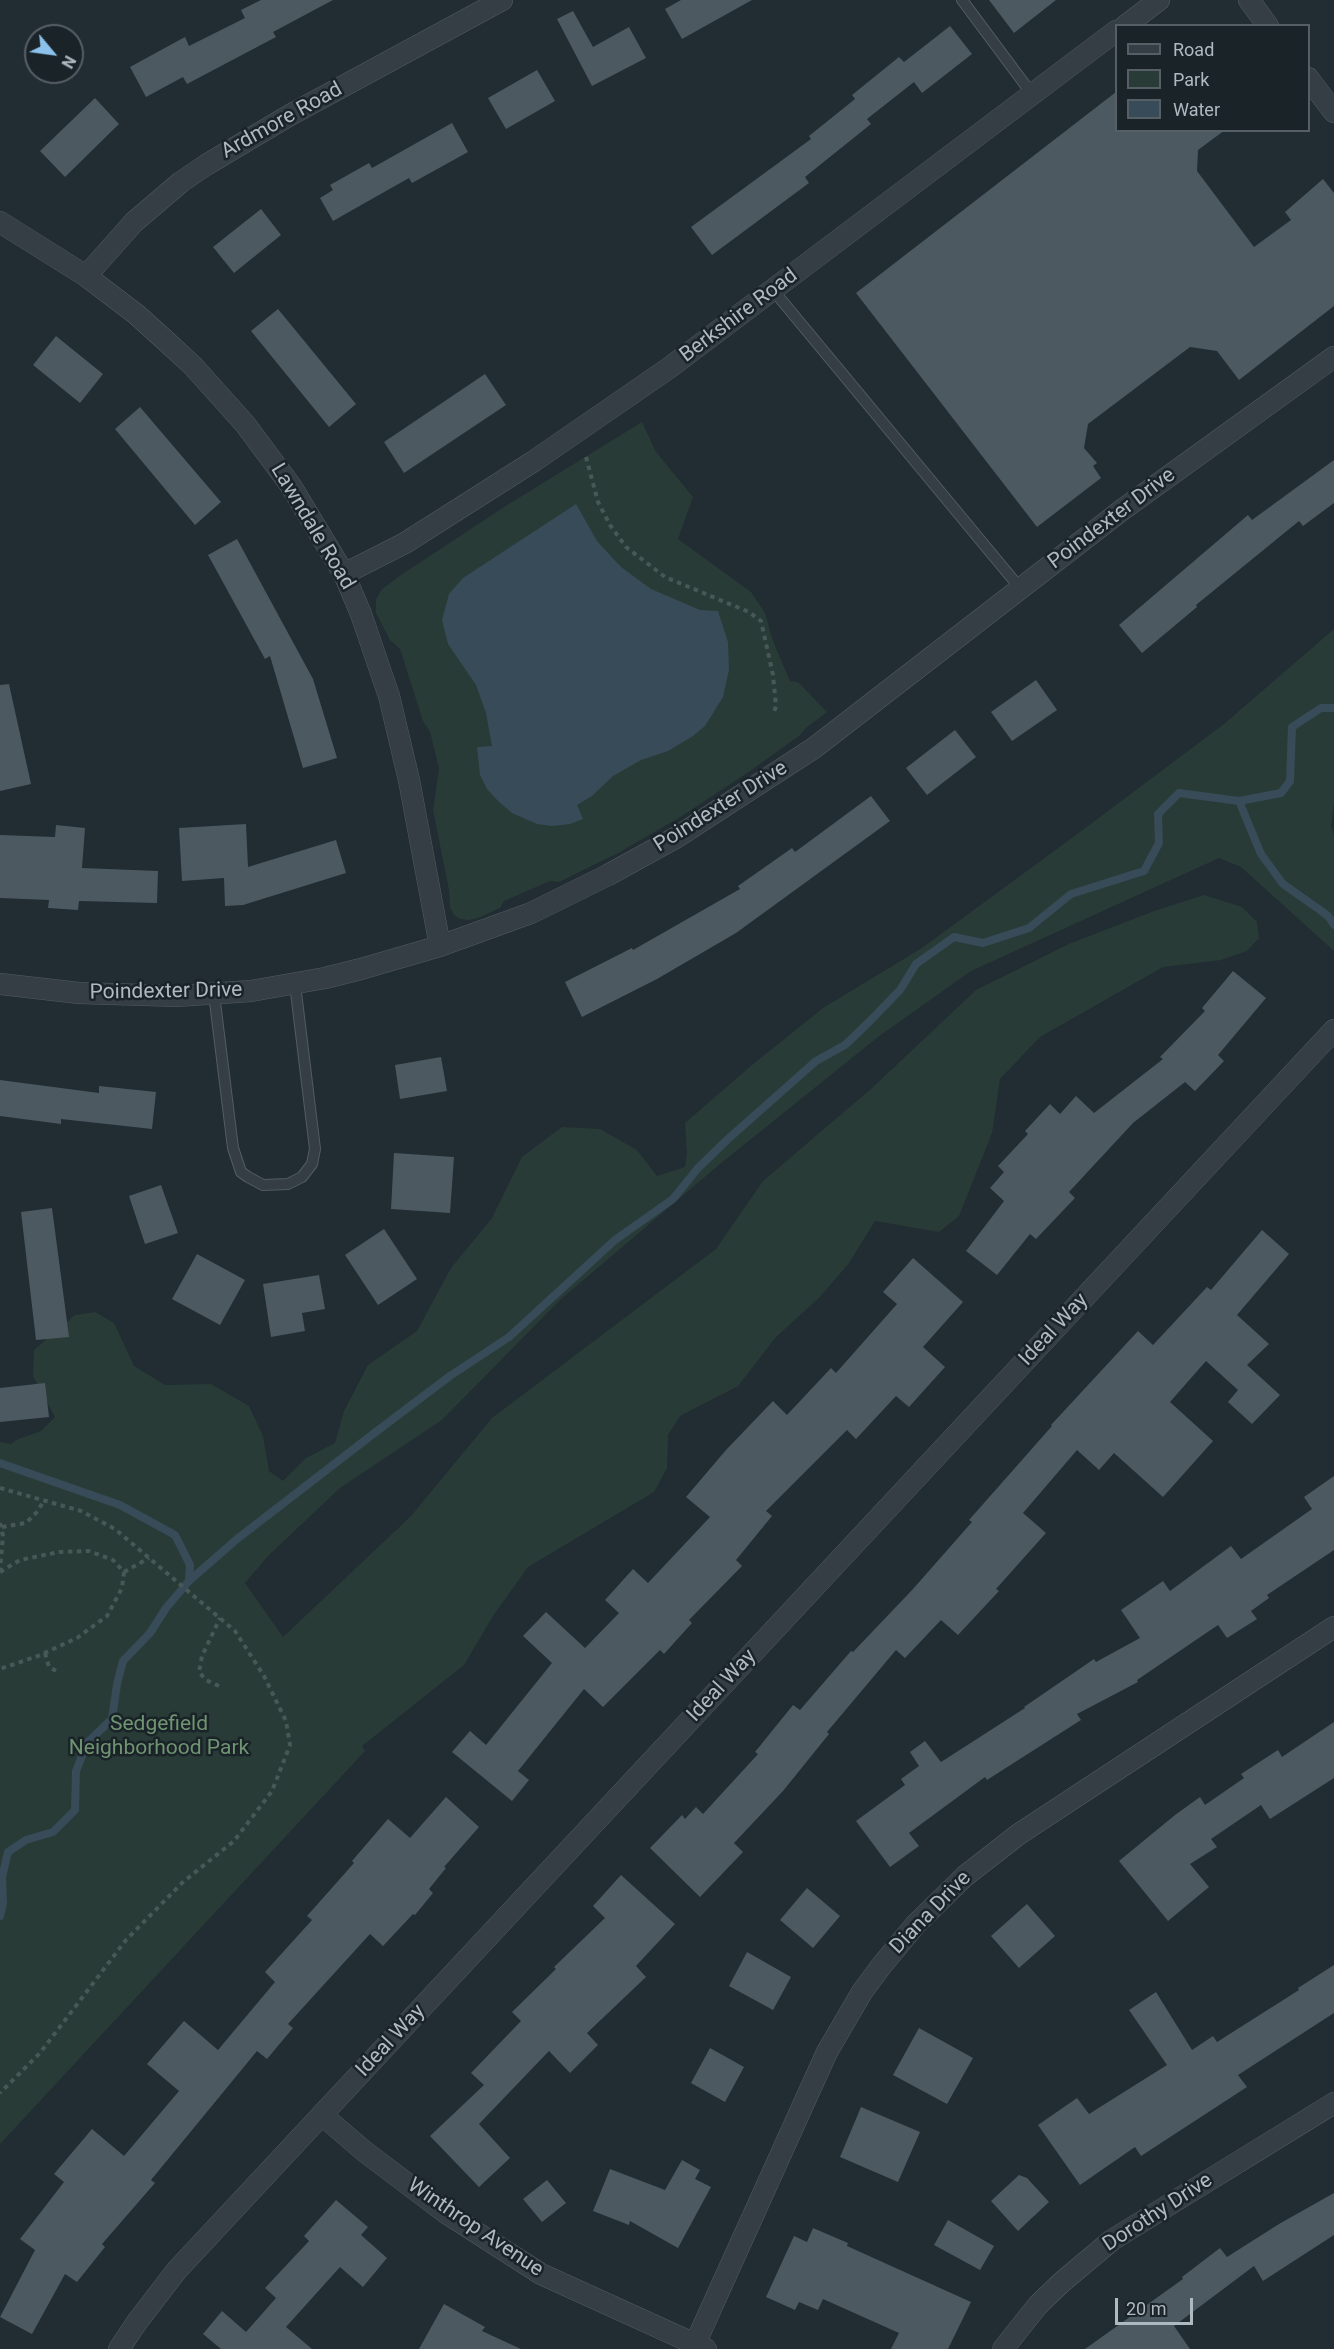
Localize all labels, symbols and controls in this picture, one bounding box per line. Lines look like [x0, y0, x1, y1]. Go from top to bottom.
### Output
north arrow [24, 24, 84, 84]
legend [1115, 24, 1310, 132]
text: Road [1173, 39, 1214, 60]
text: N [57, 52, 79, 72]
text: Park [1173, 69, 1209, 90]
street label: Ardmore Road [217, 77, 347, 165]
text: Water [1173, 99, 1220, 120]
street label: Berkshire Road [675, 264, 803, 368]
street label: Lawndale Road [264, 459, 360, 595]
street label: Poindexter Drive [1043, 463, 1181, 575]
street label: Poindexter Drive [650, 756, 792, 858]
street label: Poindexter Drive [89, 978, 243, 1006]
street label: Ideal Way [1014, 1289, 1094, 1371]
street label: Ideal Way [682, 1645, 762, 1727]
park label: Sedgefield Neighborhood Park [69, 1712, 249, 1762]
street label: Diana Drive [885, 1866, 977, 1960]
street label: Ideal Way [351, 2000, 431, 2082]
street label: Dorothy Drive [1099, 2168, 1217, 2258]
street label: Winthrop Avenue [402, 2173, 548, 2283]
scale bar [1118, 2286, 1196, 2324]
text: 20 m [1126, 2298, 1166, 2319]

